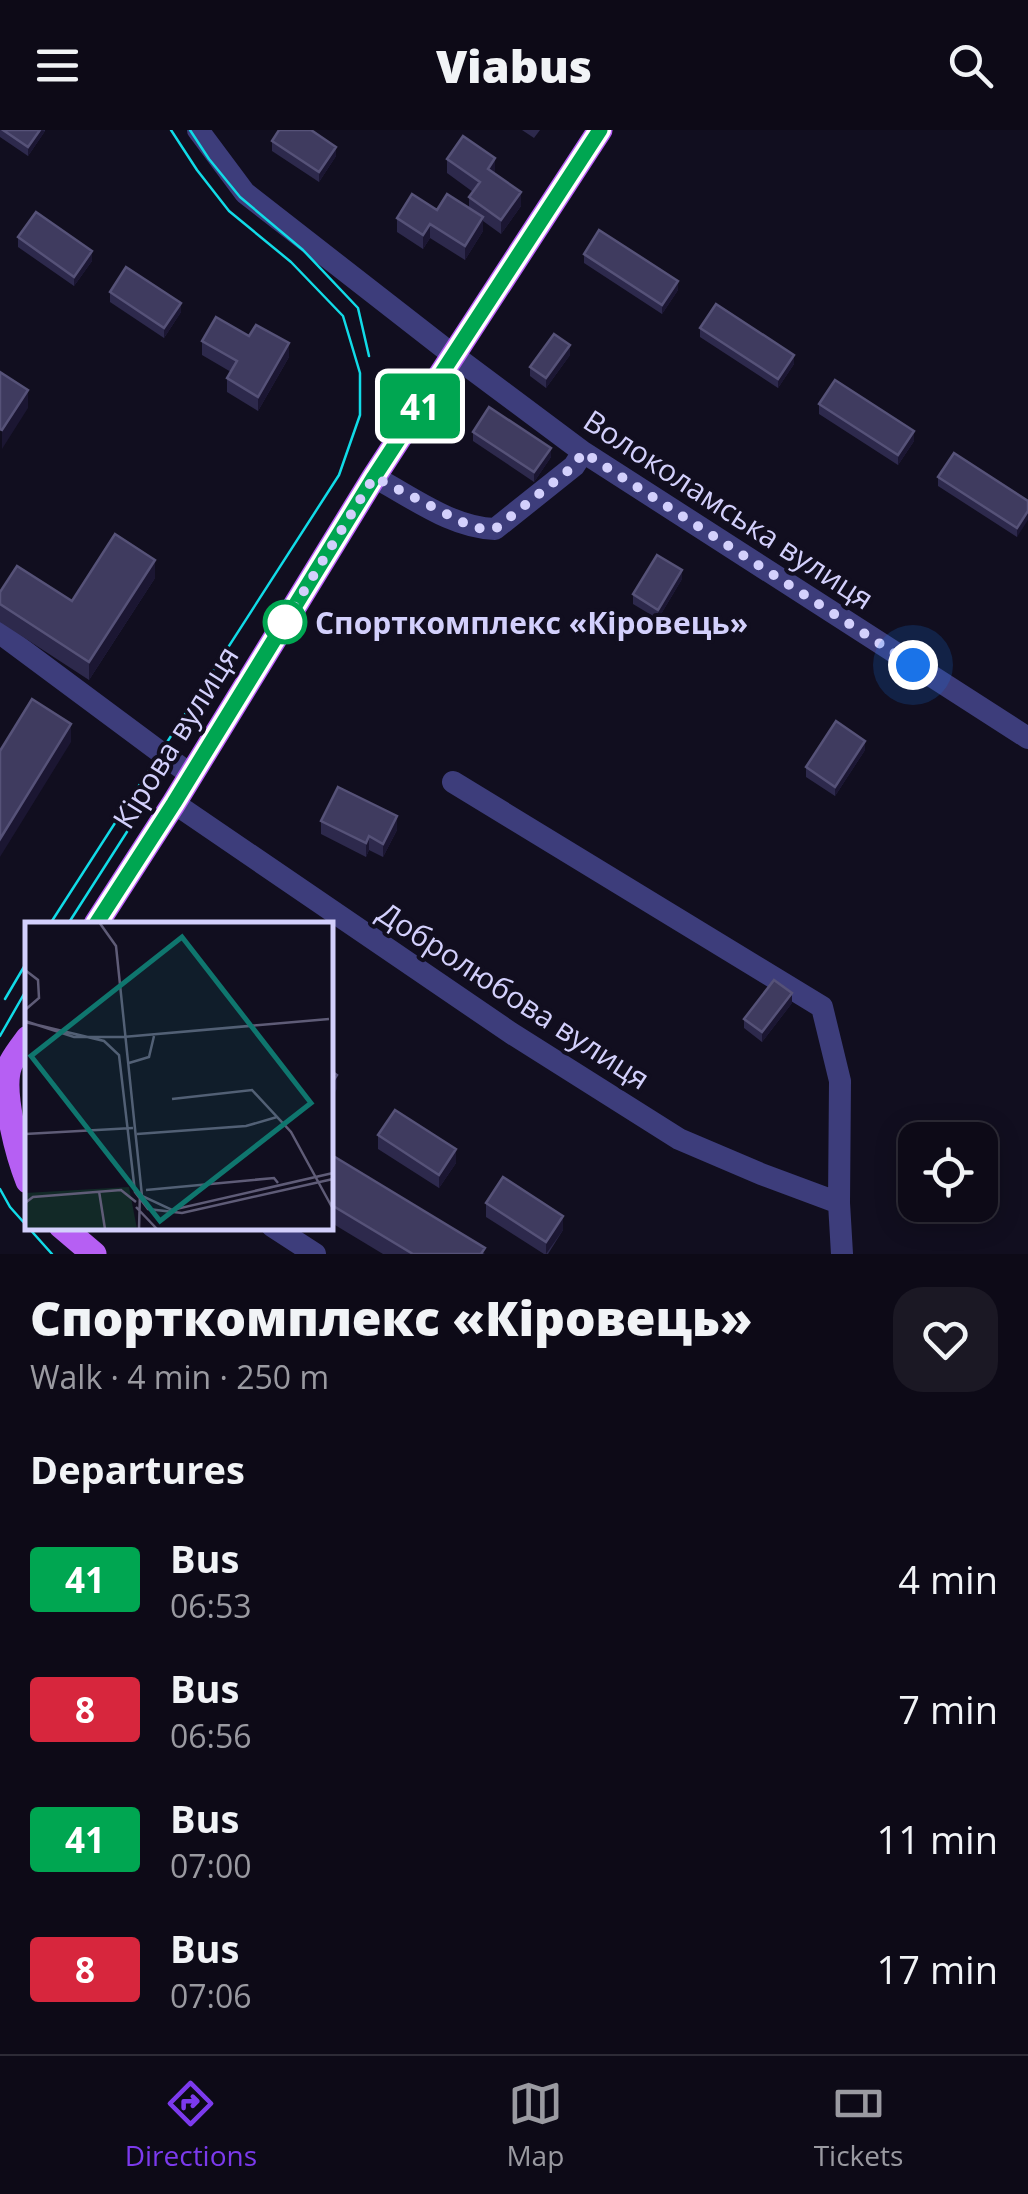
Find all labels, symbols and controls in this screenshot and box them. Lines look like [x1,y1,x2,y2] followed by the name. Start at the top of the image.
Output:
[436,35,592,96] text: Viabus
[30,38,85,93] icon: menu
[943,38,998,93] icon: search
[375,374,465,438] line badge: 41
[400,383,440,430] text: 41
[576,400,882,618] street label: Волоколамська вулиця
[264,601,306,643] marker: Спорткомплекс «Кіровець»
[315,602,748,643] place label: Спорткомплекс «Кіровець»
[103,638,247,836] street label: Кірова вулиця
[888,640,938,690] your location
[370,892,658,1098] street label: Добролюбова вулиця
[25,922,332,1229] inset map
[898,1122,998,1222] map controls
[898,1122,998,1222] button: locate
[30,1285,752,1350] text: Спорткомплекс «Кіровець»
[893,1287,998,1392] button: heart
[30,1355,329,1398] text: Walk · 4 min · 250 m
[30,1443,245,1495] text: Departures
[170,1532,239,1584] text: Bus
[898,1553,998,1605] text: 4 min
[65,1556,105,1603] text: 41
[170,1584,252,1627] text: 06:53
[170,1662,239,1714] text: Bus
[898,1683,998,1735] text: 7 min
[75,1686,95,1733] text: 8
[170,1714,252,1757] text: 06:56
[170,1792,239,1844] text: Bus
[877,1813,998,1865] text: 11 min
[65,1816,105,1863] text: 41
[170,1844,252,1887] text: 07:00
[170,1922,239,1974] text: Bus
[877,1943,998,1995] text: 17 min
[75,1946,95,1993] text: 8
[170,1974,252,2017] text: 07:06
[125,2076,257,2174] tab: Directions
[506,2076,564,2174] tab: Map
[814,2076,903,2174] tab: Tickets

